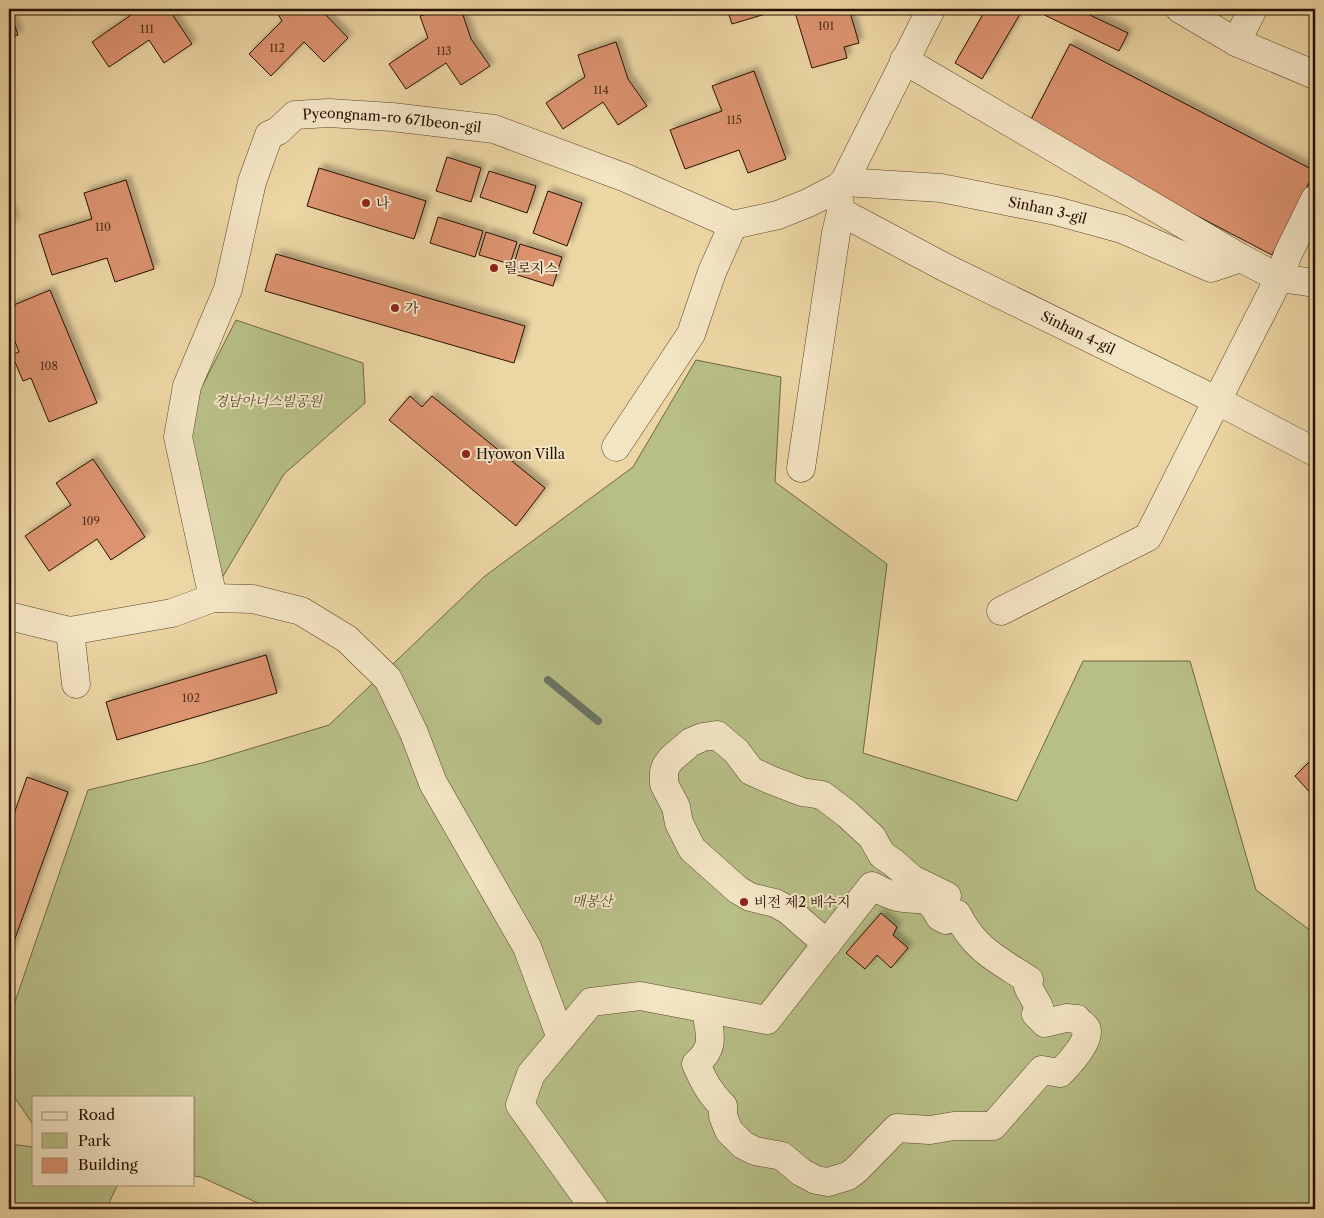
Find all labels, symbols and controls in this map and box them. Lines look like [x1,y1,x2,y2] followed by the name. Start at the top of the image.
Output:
[818,19,834,33] house number: 101
[140,22,154,36] house number: 111
[269,41,285,55] house number: 112
[436,44,452,58] house number: 113
[593,83,609,97] house number: 114
[302,104,482,136] street label: Pyeongnam-ro 671beon-gil
[726,113,742,127] house number: 115
[1007,193,1089,228] street label: Sinhan 3-gil
[376,194,390,212] place label: 나
[360,197,372,209] marker: 나
[95,220,111,234] house number: 110
[504,259,559,277] place label: 릴로지스
[488,262,500,274] marker: 릴로지스
[405,299,419,317] place label: 가
[389,302,401,314] marker: 가
[1038,307,1118,358] street label: Sinhan 4-gil
[40,359,58,373] house number: 108
[214,392,324,410] park label: 경남아너스빌공원
[476,445,566,463] place label: Hyowon Villa
[460,448,472,460] marker: Hyowon Villa
[82,514,100,528] house number: 109
[182,691,200,705] house number: 102
[572,892,615,910] park label: 매봉산
[754,893,851,911] place label: 비전 제2 배수지
[738,896,750,908] marker: 비전 제2 배수지
[32,1096,195,1186] legend
[78,1105,115,1124] text: Road
[78,1131,112,1150] text: Park
[78,1155,138,1174] text: Building

